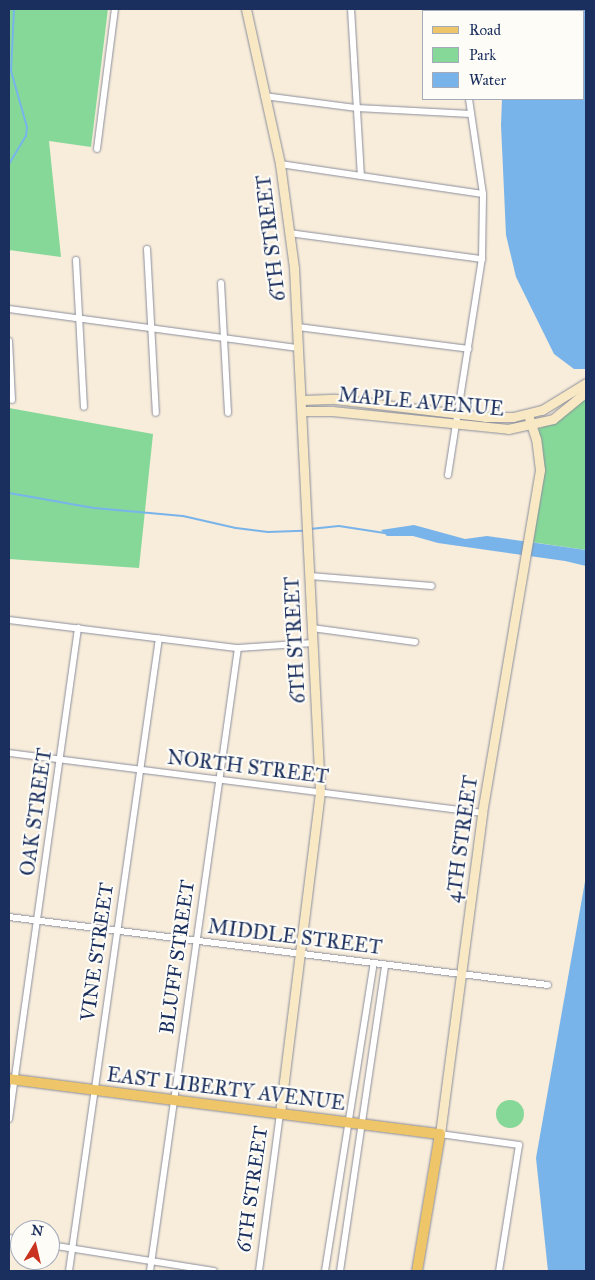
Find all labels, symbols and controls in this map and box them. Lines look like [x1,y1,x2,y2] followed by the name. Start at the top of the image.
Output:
[422,10,585,100] legend
[469,21,501,39] text: Road
[469,46,496,64] text: Park
[469,71,506,89] text: Water
[251,173,291,303] street label: 6TH STREET
[337,383,505,421] street label: MAPLE AVENUE
[280,576,310,704] street label: 6TH STREET
[166,745,330,789] street label: NORTH STREET
[15,747,57,877] street label: OAK STREET
[441,774,483,904] street label: 4TH STREET
[154,878,200,1036] street label: BLUFF STREET
[75,881,119,1023] street label: VINE STREET
[207,914,383,960] street label: MIDDLE STREET
[106,1062,346,1116] street label: EAST LIBERTY AVENUE
[231,1124,273,1254] street label: 6TH STREET
[10,1220,60,1270] north arrow
[30,1221,44,1240] text: N

